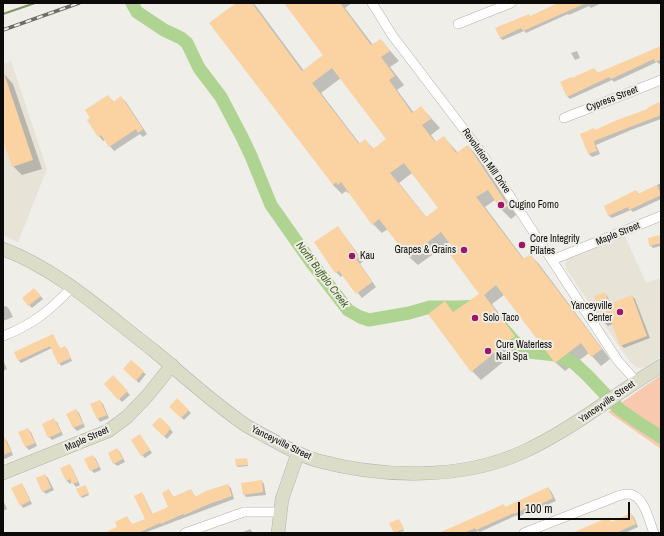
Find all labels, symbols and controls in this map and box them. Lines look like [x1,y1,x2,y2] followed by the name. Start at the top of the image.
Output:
[585,84,639,114] street label: Cypress Street
[459,126,513,196] street label: Revolution Mill Drive
[509,199,559,211] place label: Cugino Forno
[496,200,506,210] marker: Cugino Forno
[594,220,642,248] street label: Maple Street
[530,233,580,256] place label: Core Integrity Pilates
[293,239,351,311] water label: North Buffalo Creek
[517,240,527,250] marker: Core Integrity Pilates
[394,244,456,256] place label: Grapes & Grains
[459,245,469,255] marker: Grapes & Grains
[360,250,375,262] place label: Kau
[347,251,357,261] marker: Kau
[571,300,612,324] place label: Yanceyville Center
[615,307,625,317] marker: Yanceyville Center
[483,312,519,324] place label: Solo Taco
[470,313,480,323] marker: Solo Taco
[496,339,552,362] place label: Cure Waterless Nail Spa
[483,346,493,356] marker: Cure Waterless Nail Spa
[577,378,637,426] street label: Yanceyville Street
[249,423,313,463] street label: Yanceyville Street
[63,424,111,454] street label: Maple Street
[520,494,632,520] scale bar
[525,501,552,517] text: 100 m

